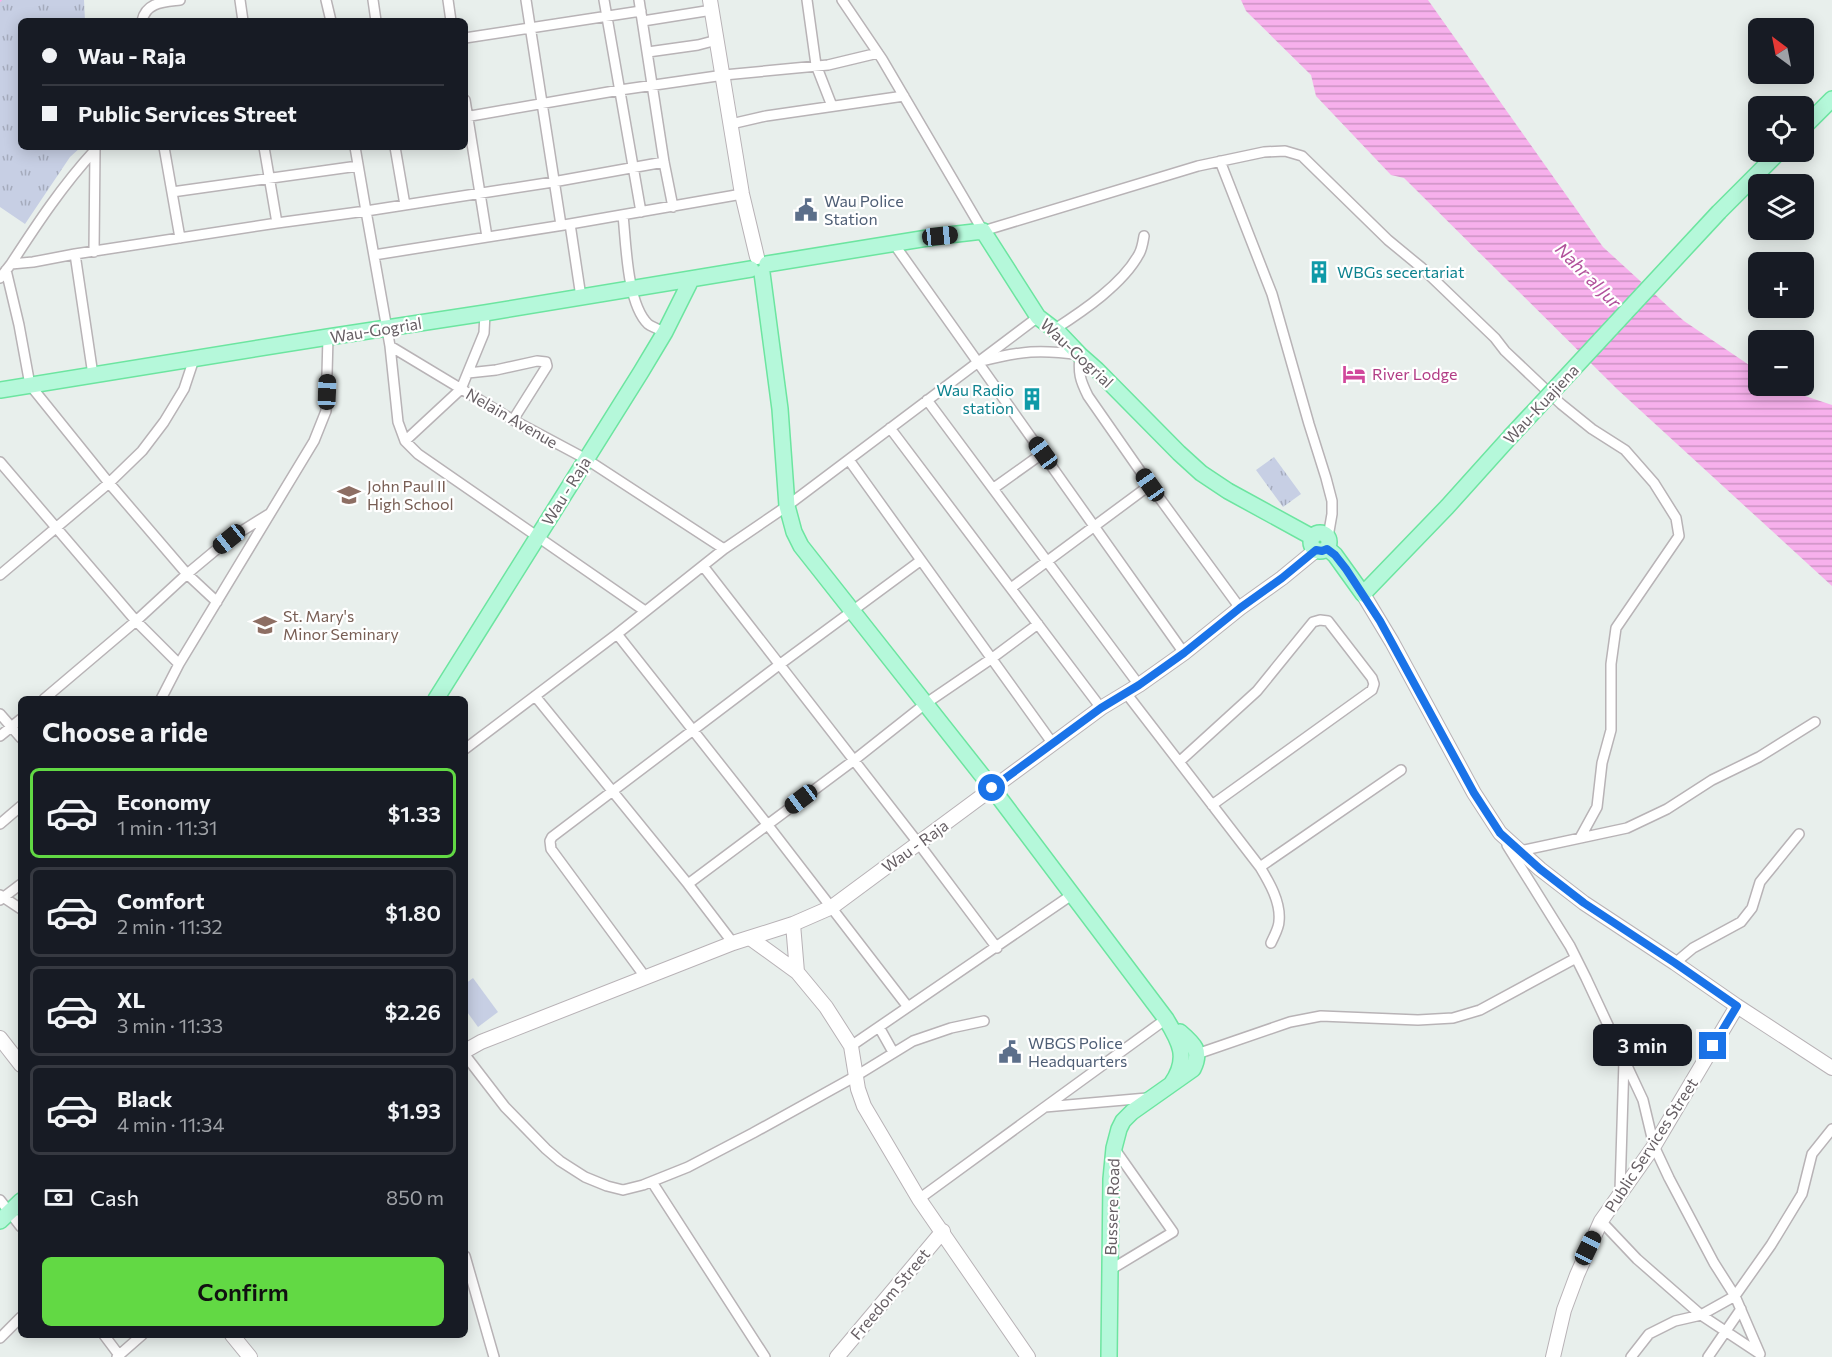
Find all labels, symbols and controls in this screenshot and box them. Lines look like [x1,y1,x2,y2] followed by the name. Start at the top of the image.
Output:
[1748,18,1814,84] north arrow
[1748,18,1814,396] map controls
[78,42,186,69] text: Wau - Raja
[1748,96,1814,162] button: locate
[78,100,297,127] text: Public Services Street
[1748,174,1814,240] button: layers
[824,191,904,228] place label: Wau Police Station
[793,197,819,223] public building icon: Wau Police Station
[921,225,959,247] car
[1551,238,1627,313] water label: Nahr al Jur
[1748,252,1814,318] button: +
[1306,259,1332,285] building icon: WBGs secertariat
[1337,262,1465,281] place label: WBGs secertariat
[329,313,423,346] street label: Wau-Gogrial
[1037,314,1118,391] street label: Wau-Gogrial
[1748,330,1814,396] button: −
[1499,360,1582,447] street label: Wau-Kuajiena
[1341,361,1367,387] hotel icon: River Lodge
[1372,364,1458,383] place label: River Lodge
[317,374,337,410] car
[936,380,1014,417] place label: Wau Radio station
[463,384,561,451] street label: Nelain Avenue
[1019,386,1045,412] building icon: Wau Radio station
[1025,433,1061,473] car
[537,453,594,528] street label: Wau - Raja
[1132,465,1168,505] car
[367,476,454,513] place label: John Paul II High School
[336,482,362,508] school or university icon: John Paul II High School
[209,521,249,557] car
[283,606,399,643] place label: St. Mary's Minor Seminary
[252,612,278,638] school or university icon: St. Mary's Minor Seminary
[42,715,208,748] text: Choose a ride
[978,774,1005,801] route start
[781,781,821,817] car
[45,786,99,840] icon: car
[117,788,211,815] text: Economy
[388,800,441,827] text: $1.33
[117,815,218,839] text: 1 min · 11:31
[878,815,952,876] street label: Wau - Raja
[45,885,99,939] icon: car
[117,887,205,914] text: Comfort
[385,899,441,926] text: $1.80
[117,914,223,938] text: 2 min · 11:32
[45,984,99,1038] icon: car
[117,986,145,1013] text: XL
[385,998,441,1025] text: $2.26
[117,1013,223,1037] text: 3 min · 11:33
[1593,1025,1692,1067] callout: 3 min
[1699,1032,1726,1059] route end
[1028,1033,1127,1070] place label: WBGS Police Headquarters
[1618,1033,1667,1057] text: 3 min
[997,1039,1023,1065] public building icon: WBGS Police Headquarters
[1600,1074,1701,1215] street label: Public Services Street
[45,1083,99,1137] icon: car
[117,1085,172,1112] text: Black
[387,1097,441,1124] text: $1.93
[117,1112,225,1136] text: 4 min · 11:34
[1100,1158,1123,1256] street label: Bussere Road
[42,1181,75,1214] icon: cash
[90,1184,139,1211] text: Cash
[386,1185,444,1209] text: 850 m
[1572,1228,1604,1268] car
[846,1244,933,1343] street label: Freedom Street
[42,1257,444,1326] button: Confirm

